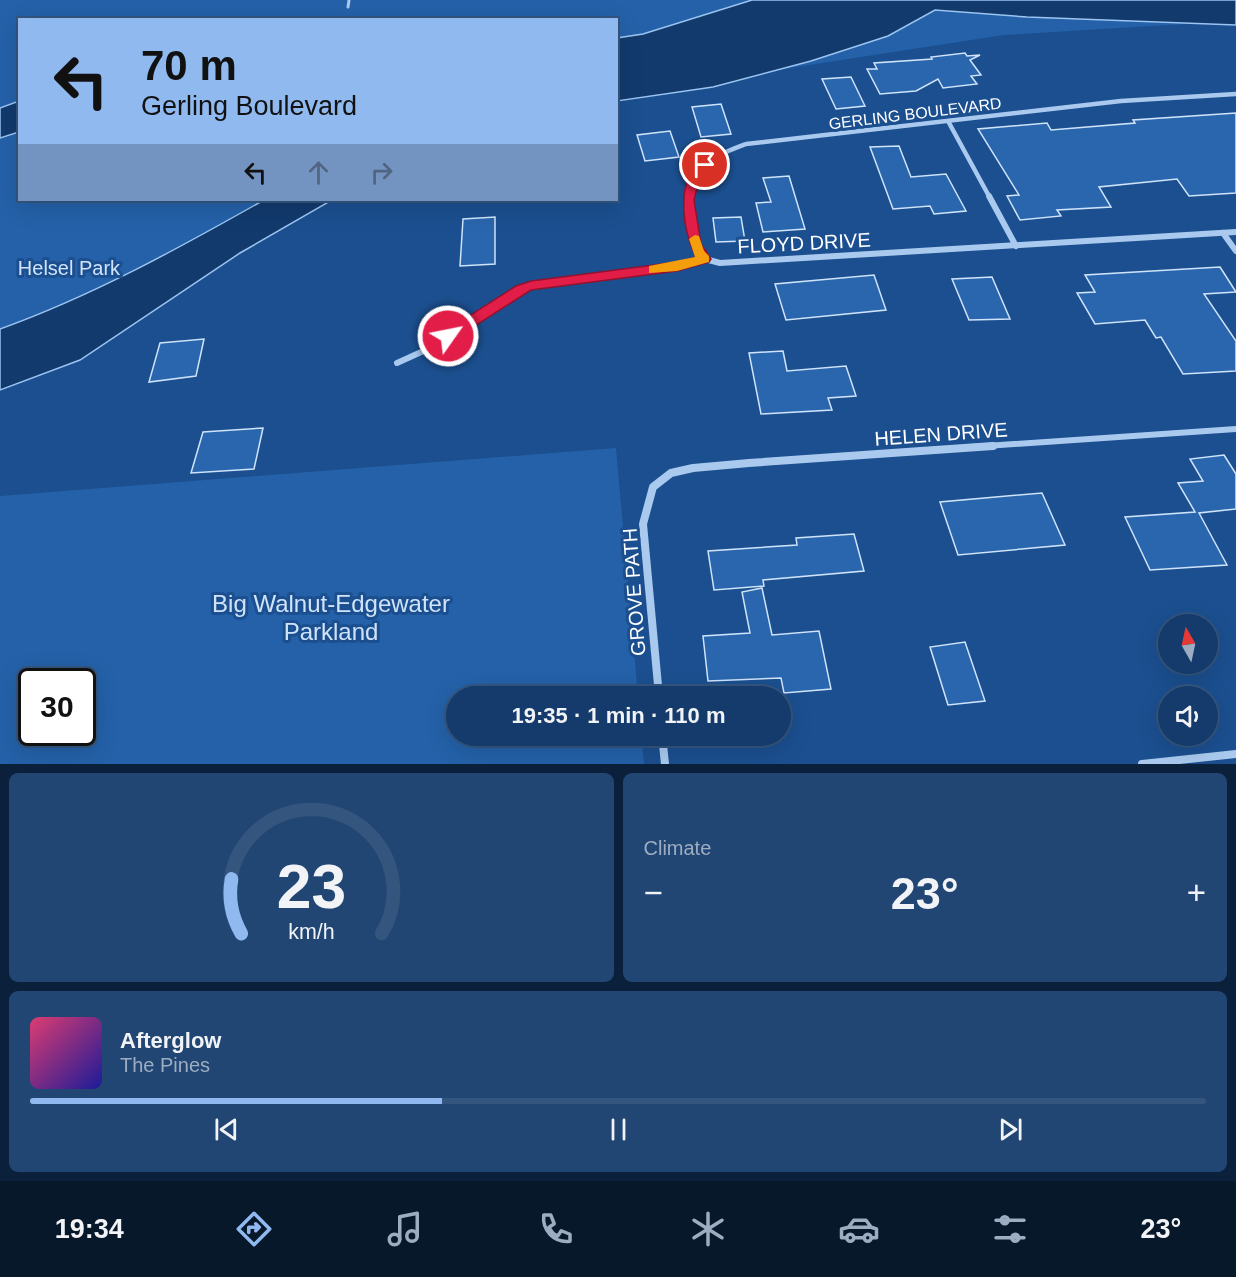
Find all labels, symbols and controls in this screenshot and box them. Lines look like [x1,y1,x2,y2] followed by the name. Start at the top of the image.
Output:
[42,42,120,120] icon: left
[141,42,237,89] text: 70 m
[141,91,357,121] text: Gerling Boulevard
[828,94,1002,133] street label: GERLING BOULEVARD
[679,139,730,190] pin
[688,148,721,181] icon: arrive
[239,156,272,189] icon: left
[302,156,335,189] icon: ahead
[365,156,398,189] icon: right
[737,229,871,257] street label: FLOYD DRIVE
[18,257,121,279] park label: Helsel Park
[416,304,480,368] position arrow
[874,418,1008,450] street label: HELEN DRIVE
[619,527,649,657] street label: GROVE PATH
[212,590,450,645] park label: Big Walnut-Edgewater Parkland
[1158,614,1218,674] north arrow
[1158,614,1218,746] map controls
[18,668,96,746] speed limit sign: 30
[1158,686,1218,746] button: sound
[512,703,726,728] text: 19:35 · 1 min · 110 m
[644,837,711,859] text: Climate
[277,852,346,921] text: 23
[891,868,959,919] text: 23°
[644,874,663,911] text: −
[1187,874,1206,911] text: +
[288,921,334,945] text: km/h
[120,1028,221,1053] text: Afterglow
[120,1054,210,1076] text: The Pines
[210,1113,243,1146] icon: previous
[602,1113,635,1146] icon: pause
[994,1113,1027,1146] icon: next
[233,1208,275,1250] icon: directions
[384,1208,426,1250] icon: music
[535,1208,577,1250] icon: phone
[687,1208,729,1250] icon: climate
[838,1208,880,1250] icon: car
[989,1208,1031,1250] icon: filters
[55,1214,124,1244] text: 19:34
[1140,1214,1181,1244] text: 23°

